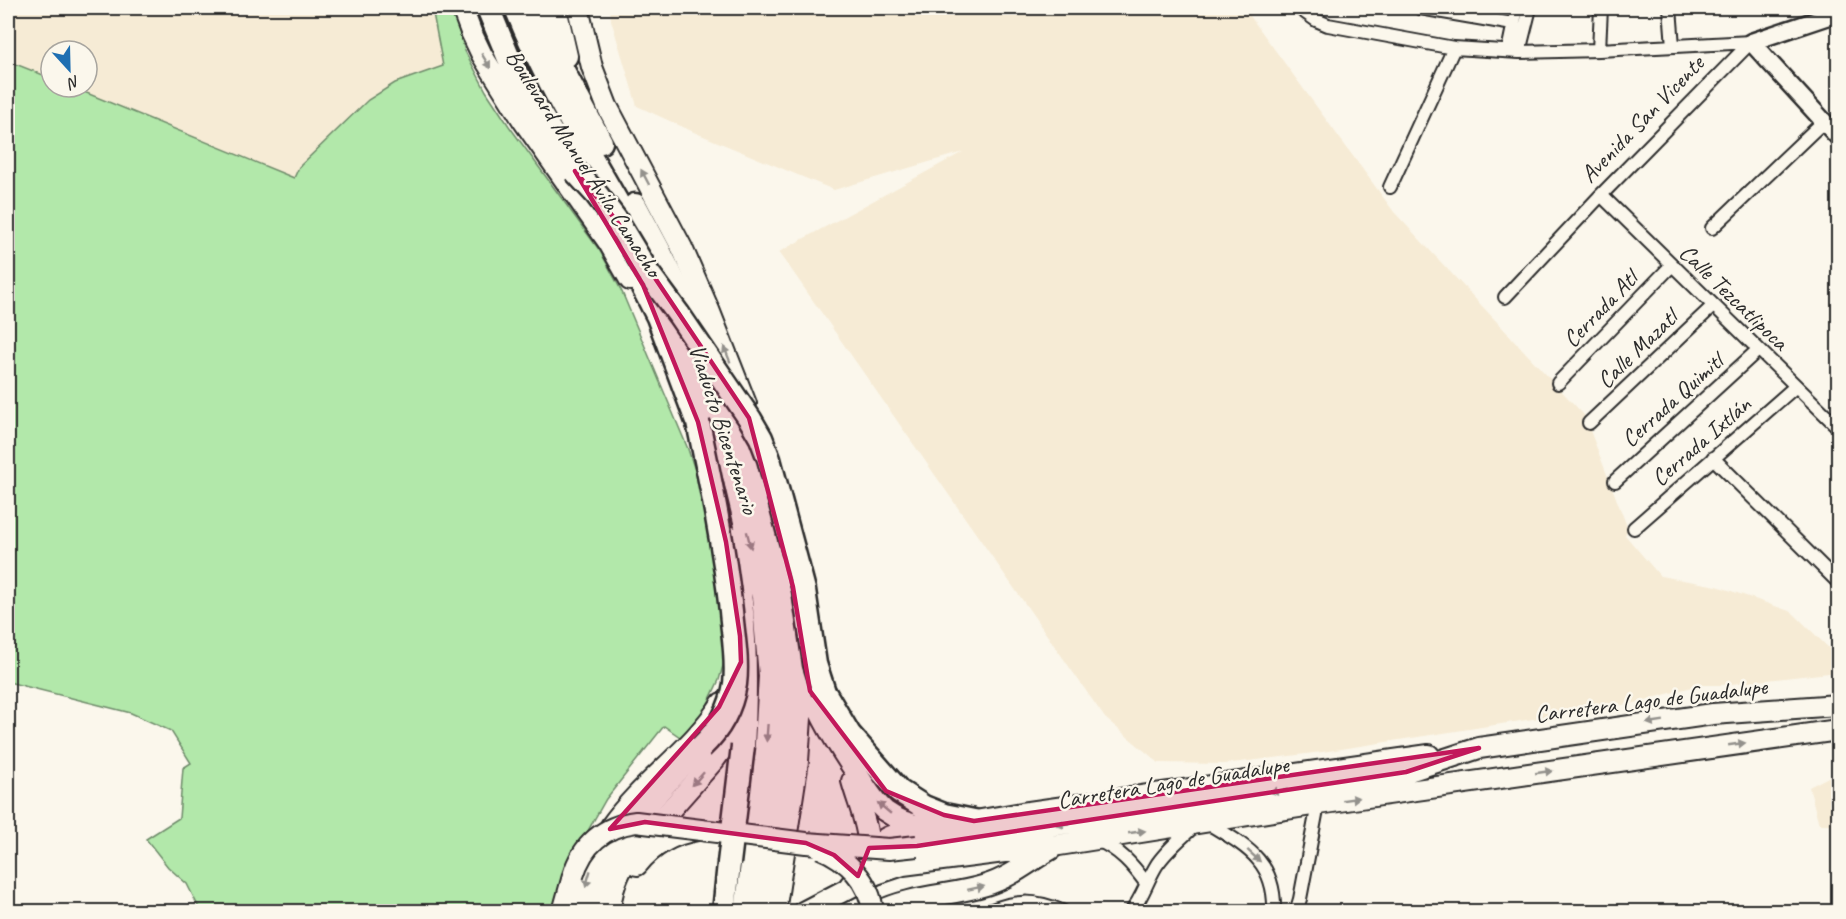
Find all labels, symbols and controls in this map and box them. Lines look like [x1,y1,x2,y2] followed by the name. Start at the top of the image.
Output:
[39,39,99,99] north arrow
[499,44,670,285] street label: Boulevard Manuel Ávila Camacho
[1574,47,1712,189] street label: Avenida San Vicente
[481,53,491,70] one-way arrow
[63,71,83,94] text: N
[640,168,650,185] one-way arrow
[1673,237,1796,358] street label: Calle Tezcatlipoca
[1556,262,1647,354] street label: Cerrada Atl
[1590,300,1686,395] street label: Calle Mazatl
[682,340,766,519] street label: Viaducto Bicentenario
[1615,344,1732,453] street label: Cerrada Quimitl
[722,345,731,363] one-way arrow
[1645,389,1758,492] street label: Cerrada Ixtlán
[745,531,755,549] one-way arrow
[1533,671,1771,729] street label: Carretera Lago de Guadalupe
[1645,718,1664,727] one-way arrow
[762,723,772,742] one-way arrow
[1727,739,1746,748] one-way arrow
[1055,749,1293,815] street label: Carretera Lago de Guadalupe
[1534,767,1553,776] one-way arrow
[691,772,705,787] one-way arrow
[1269,787,1288,796] one-way arrow
[1341,795,1360,804] one-way arrow
[876,802,892,815] one-way arrow
[1056,819,1075,828] one-way arrow
[1128,828,1147,837] one-way arrow
[1246,849,1261,862] one-way arrow
[583,870,592,888] one-way arrow
[966,882,985,892] one-way arrow

